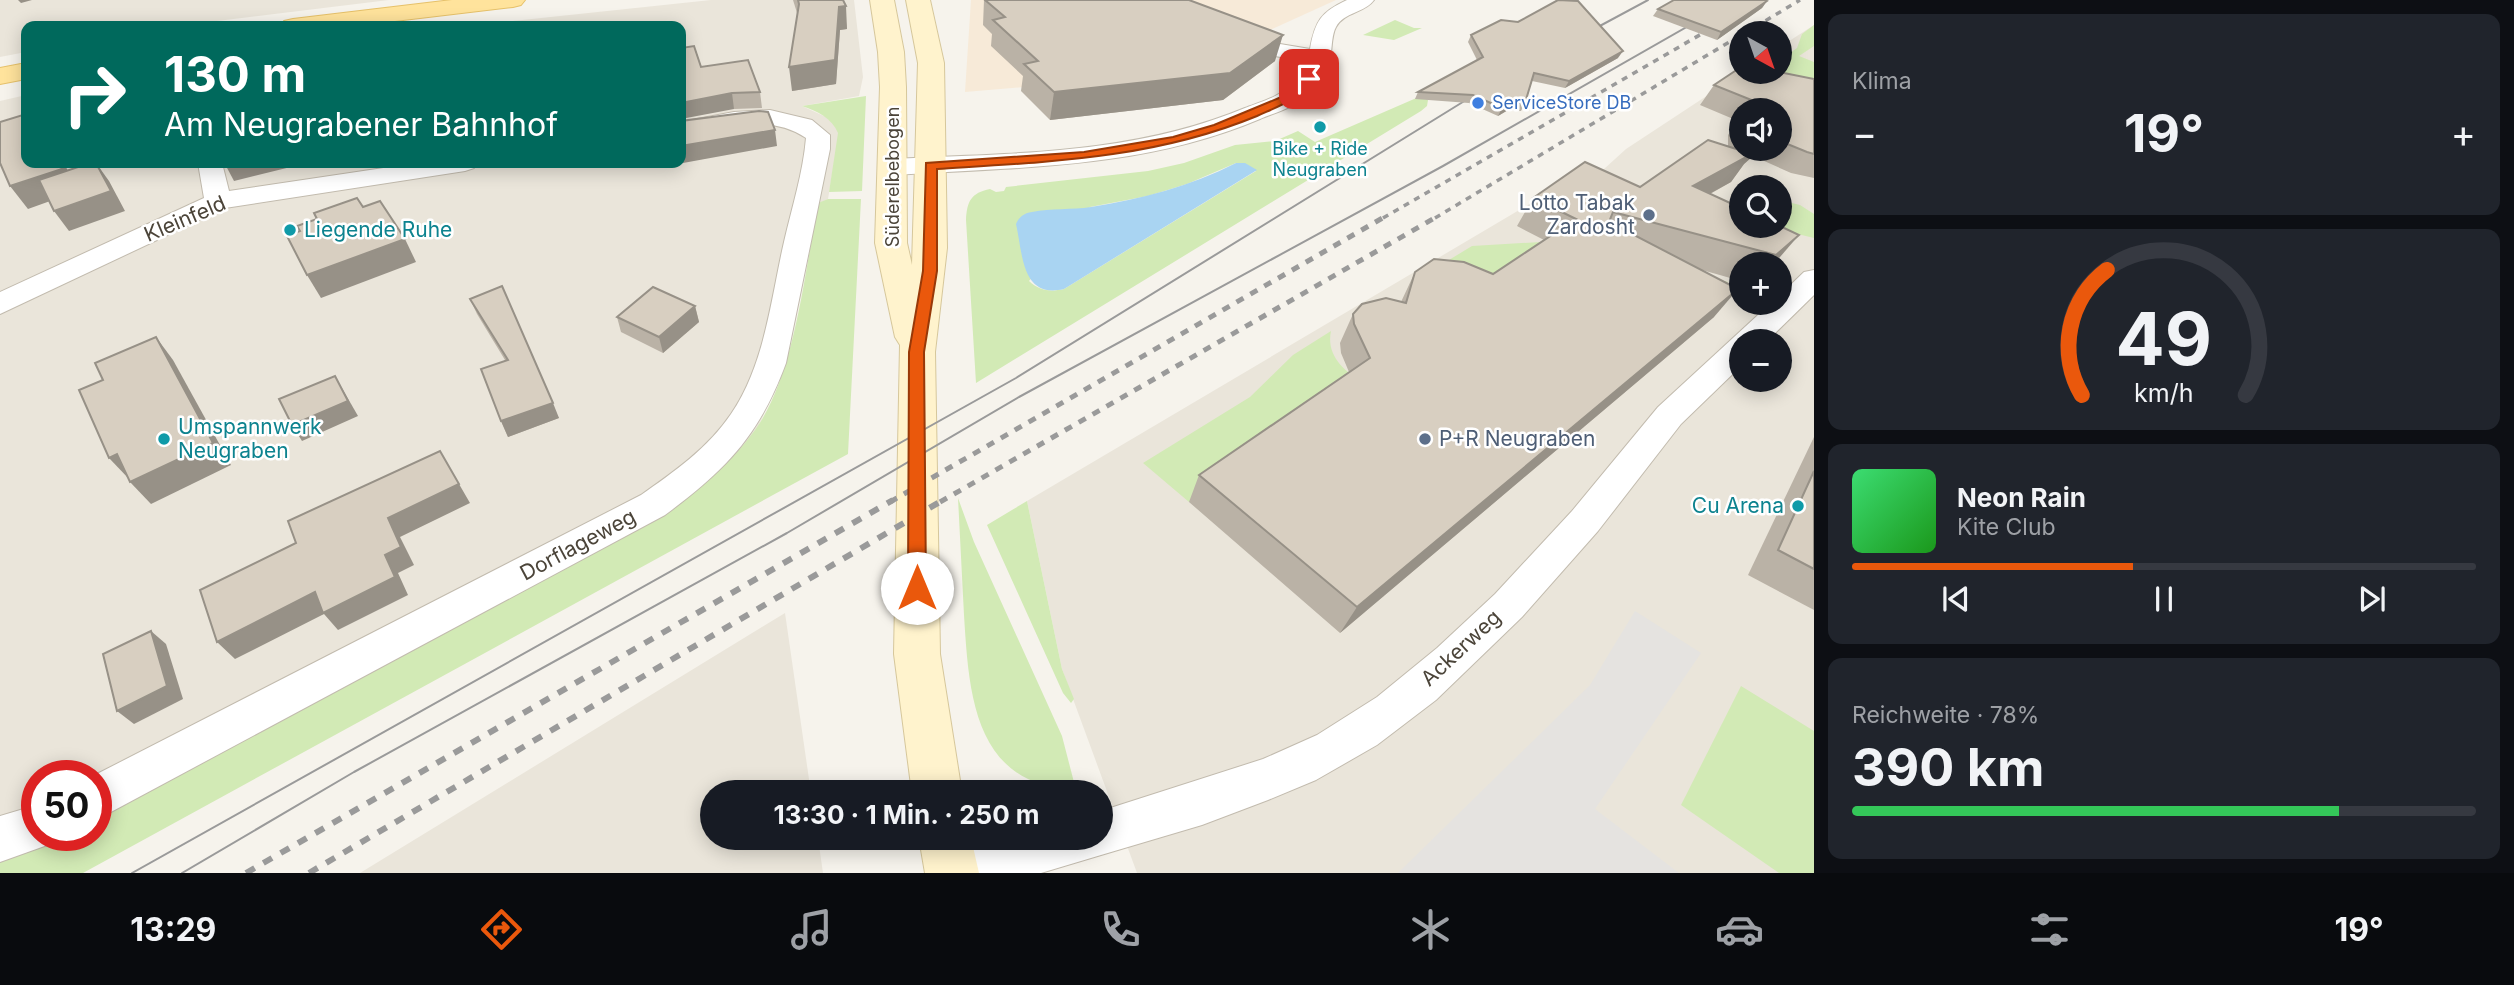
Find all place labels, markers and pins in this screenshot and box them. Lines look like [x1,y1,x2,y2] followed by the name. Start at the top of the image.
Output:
[1279,49,1339,109] pin
[1492,92,1631,113] place label: ServiceStore DB
[1470,95,1486,111] marker: ServiceStore DB
[1312,119,1328,135] marker: Bike + Ride Neugraben
[1272,138,1368,180] place label: Bike + Ride Neugraben
[1519,190,1635,239] place label: Lotto Tabak Zardosht
[1641,207,1657,223] marker: Lotto Tabak Zardosht
[304,217,452,242] place label: Liegende Ruhe
[282,222,298,238] marker: Liegende Ruhe
[178,414,322,463] place label: Umspannwerk Neugraben
[1439,426,1595,451] place label: P+R Neugraben
[156,431,172,447] marker: Umspannwerk Neugraben
[1417,431,1433,447] marker: P+R Neugraben
[1692,493,1784,518] place label: Cu Arena
[1790,498,1806,514] marker: Cu Arena

